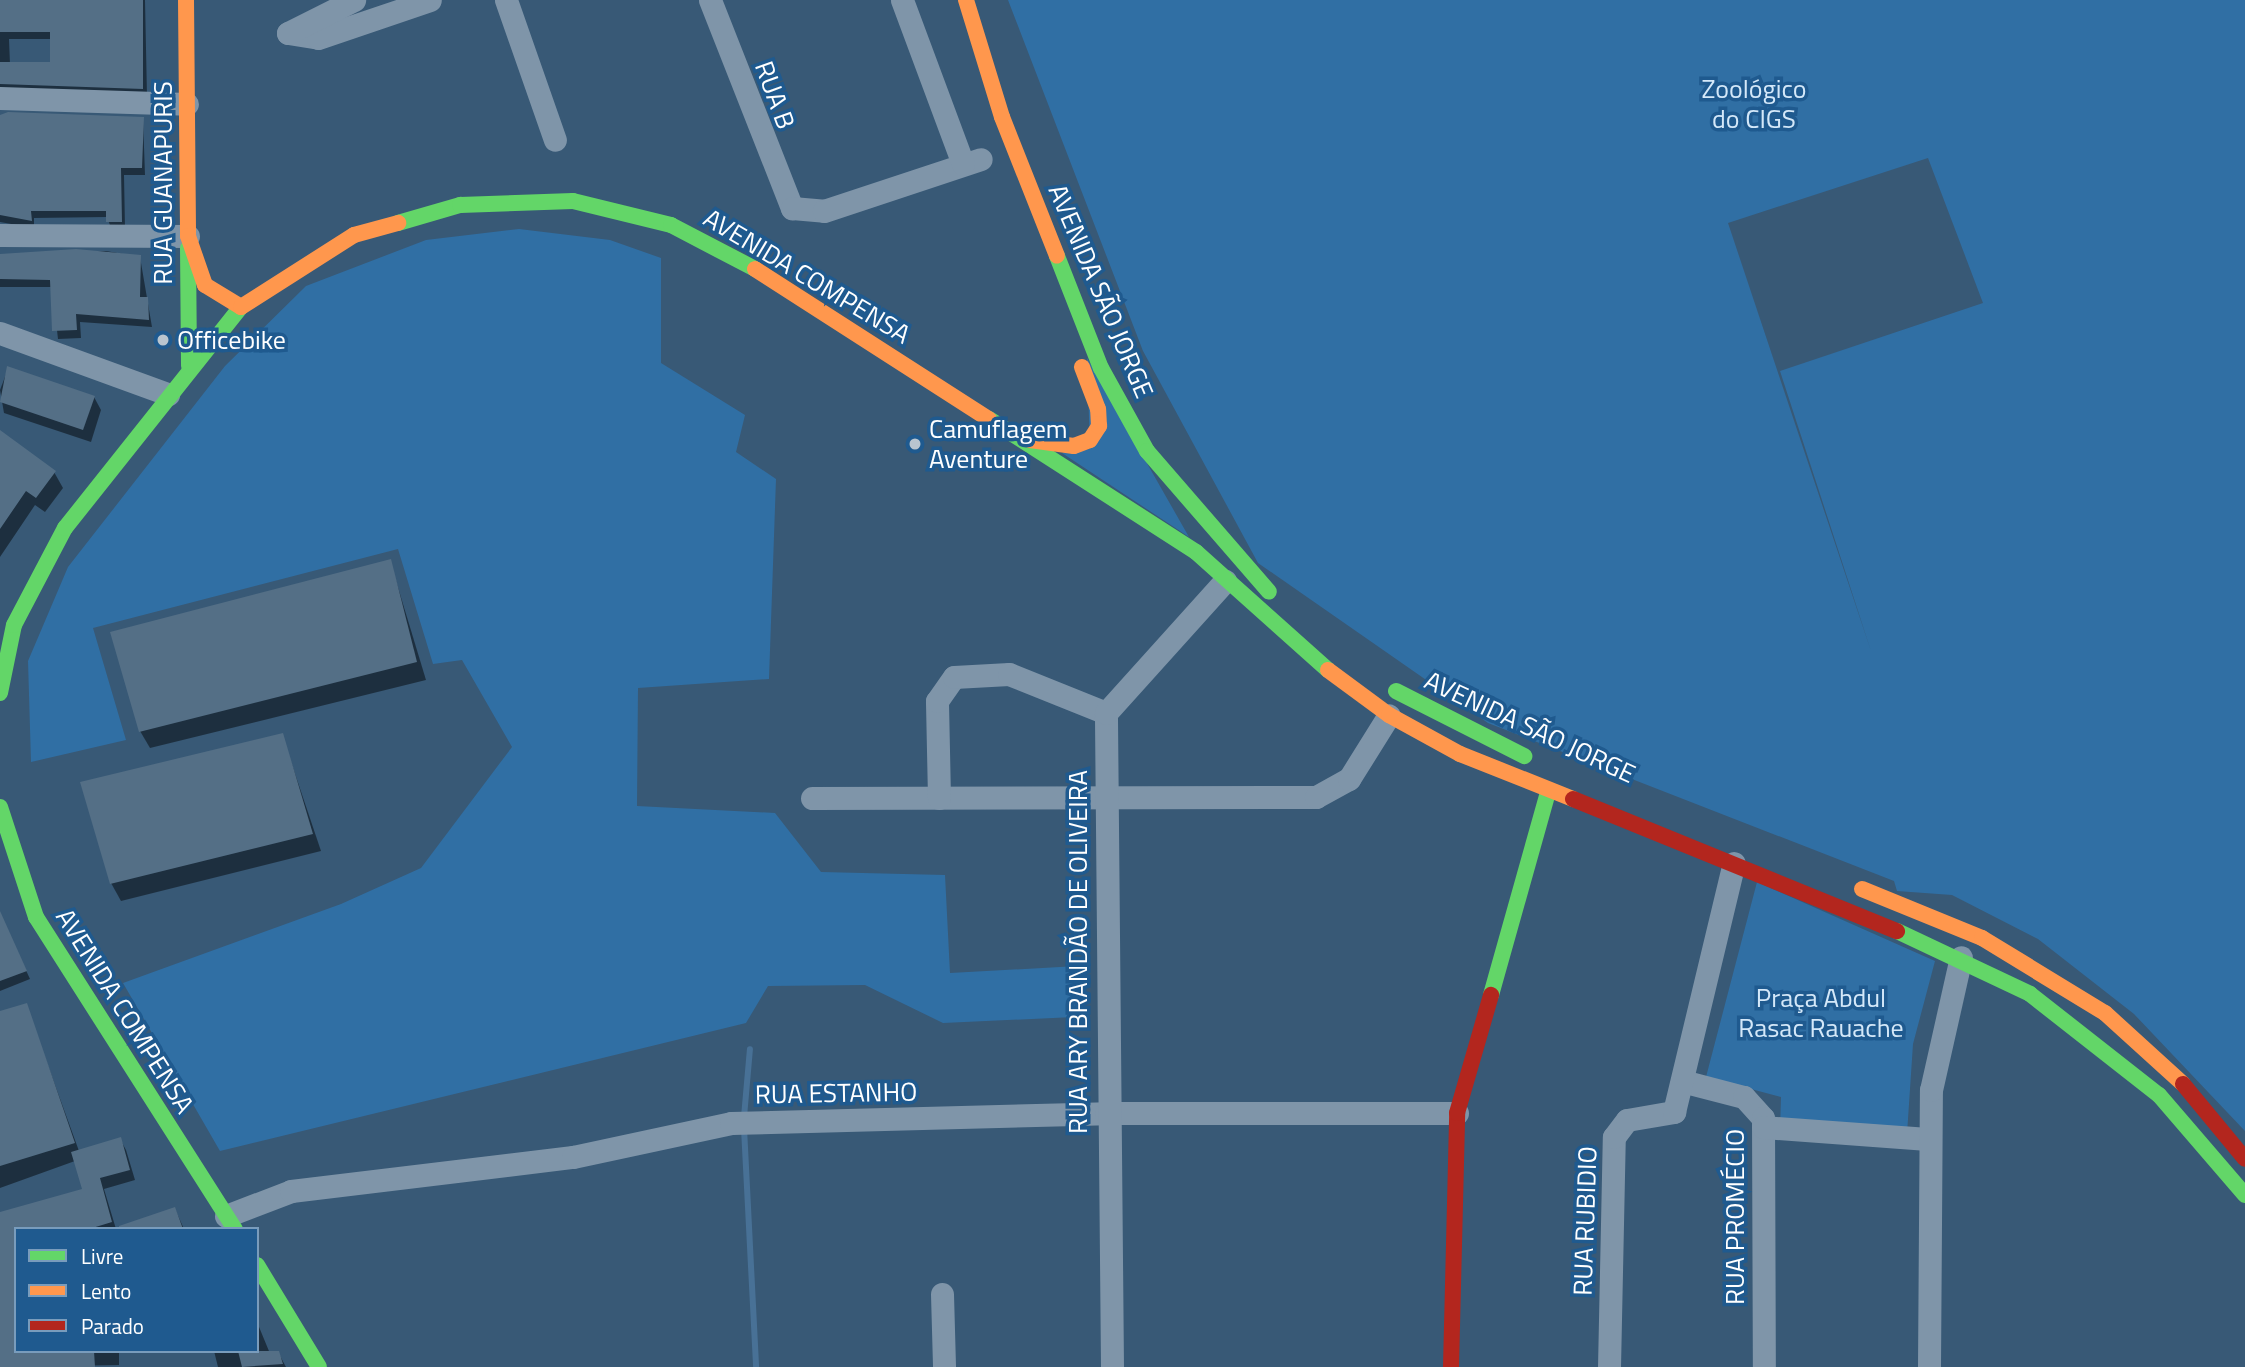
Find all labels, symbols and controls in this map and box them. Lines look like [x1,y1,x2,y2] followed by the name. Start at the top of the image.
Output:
[748,57,802,133] street label: RUA B
[1702,73,1806,134] park label: Zoológico do CIGS
[147,81,179,285] street label: RUA GUANAPURIS
[1042,180,1160,402] street label: AVENIDA SÃO JORGE
[698,202,916,350] street label: AVENIDA COMPENSA
[177,324,286,356] place label: Officebike
[155,332,171,348] marker: Officebike
[929,413,1068,474] place label: Camuflagem Aventure
[907,436,923,452] marker: Camuflagem Aventure
[1420,665,1640,789] street label: AVENIDA SÃO JORGE
[1062,770,1094,1134] street label: RUA ARY BRANDÃO DE OLIVEIRA
[49,903,201,1119] street label: AVENIDA COMPENSA
[1738,982,1904,1044] park label: Praça Abdul Rasac Rauache
[755,1076,917,1110] street label: RUA ESTANHO
[1719,1129,1751,1305] street label: RUA PROMÉCIO
[1567,1146,1603,1296] street label: RUA RUBIDIO
[14,1227,259,1353] legend
[81,1240,123,1272] text: Livre
[81,1275,131,1307] text: Lento
[81,1310,144,1342] text: Parado

